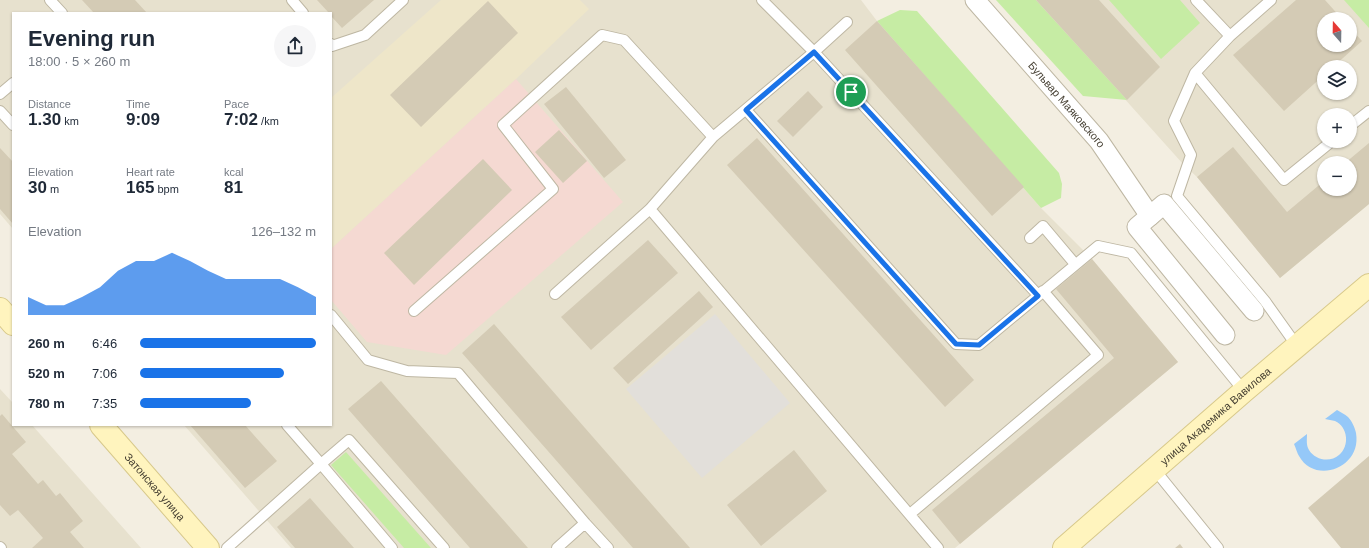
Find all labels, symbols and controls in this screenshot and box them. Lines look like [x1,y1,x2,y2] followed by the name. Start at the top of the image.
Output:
[1317,12,1357,52] north arrow
[1317,12,1357,196] map controls
[274,25,316,67] button: share
[28,26,155,51] text: Evening run
[28,54,130,69] text: 18:00 · 5 × 260 m
[1026,59,1107,150] street label: Бульвар Маяковского
[1317,60,1357,100] button: layers
[834,75,868,109] pin
[840,81,862,103] icon: arrive
[28,98,71,110] text: Distance
[126,98,150,110] text: Time
[224,98,249,110] text: Pace
[1317,108,1357,148] button: +
[28,110,61,129] text: 1.30
[126,110,160,129] text: 9:09
[224,110,258,129] text: 7:02
[61,115,79,127] text: km
[258,115,279,127] text: /km
[1317,156,1357,196] button: −
[28,166,73,178] text: Elevation
[126,166,175,178] text: Heart rate
[224,166,244,178] text: kcal
[28,178,47,197] text: 30
[126,178,154,197] text: 165
[224,178,243,197] text: 81
[47,183,59,195] text: m
[154,183,179,195] text: bpm
[28,224,81,239] text: Elevation
[251,224,316,239] text: 126–132 m
[28,336,65,351] text: 260 m
[92,336,117,351] text: 6:46
[1158,364,1274,467] street label: улица Академика Вавилова
[28,366,65,381] text: 520 m
[92,366,117,381] text: 7:06
[28,396,65,411] text: 780 m
[92,396,117,411] text: 7:35
[122,451,188,524] street label: Затонская улица

